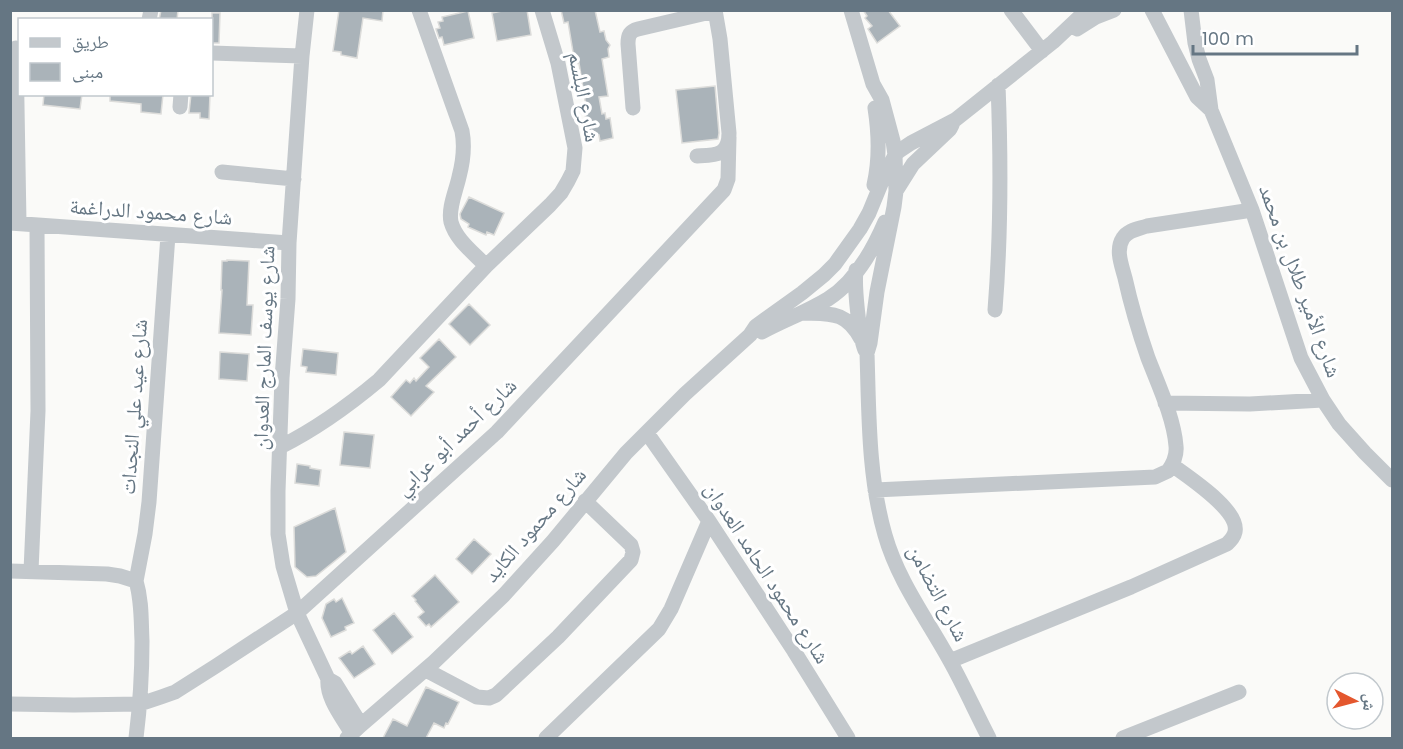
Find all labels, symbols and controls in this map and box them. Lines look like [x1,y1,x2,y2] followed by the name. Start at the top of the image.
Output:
[18,18,213,96] legend
[1193,18,1356,56] scale bar
[1202,26,1254,51] text: 100 m
[72,29,109,54] text: طريق
[562,49,607,144] street label: شارع البلسم
[72,59,103,84] text: مبنى
[1252,180,1349,381] street label: شارع الأمير طلال بن محمد
[69,191,233,232] street label: شارع محمود الدراغمة
[245,245,282,451] street label: شارع يوسف المارج العدوان
[113,318,156,496] street label: شارع عيد علي النجدات
[389,371,524,504] street label: شارع أحمد أبو عرابي
[477,461,593,588] street label: شارع محمود الكايد
[698,476,837,669] street label: شارع محمود الحامد العدوان
[901,539,976,646] street label: شارع التضامن
[1325,671,1385,731] north arrow
[1357,693,1382,712] text: ش

